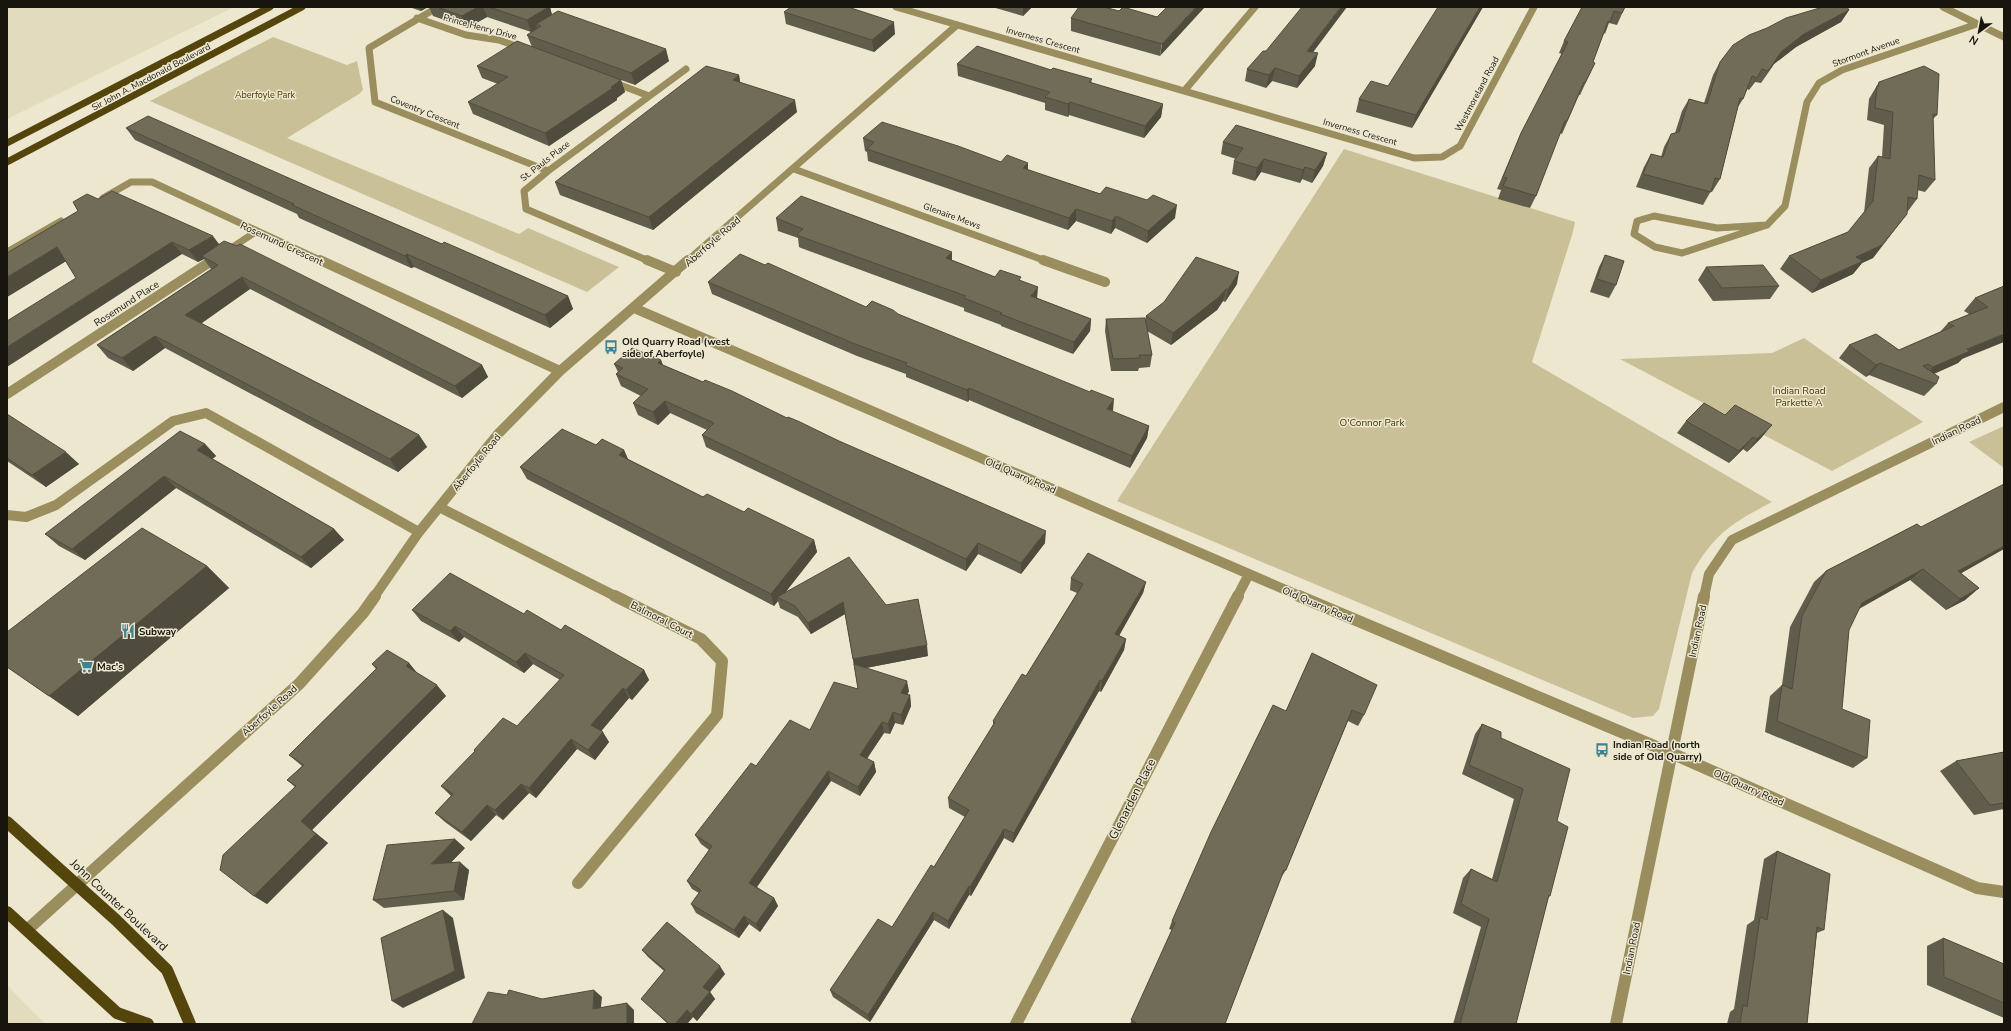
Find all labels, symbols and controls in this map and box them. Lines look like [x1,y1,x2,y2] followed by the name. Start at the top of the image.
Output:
[442,11,518,43] street label: Prince Henry Drive
[1959,12,1999,52] north arrow
[1005,24,1082,57] street label: Inverness Crescent
[1966,32,1981,49] text: N
[1831,34,1901,70] street label: Stormont Avenue
[90,41,212,113] street label: Sir John A. Macdonald Boulevard
[1452,54,1502,134] street label: Westmoreland Road
[235,89,296,101] park label: Aberfoyle Park
[388,93,462,132] street label: Coventry Crescent
[1322,116,1399,149] street label: Inverness Crescent
[518,138,572,184] street label: St. Pauls Place
[922,200,982,232] street label: Glenaire Mews
[682,213,744,270] street label: Aberfoyle Road
[238,219,326,269] street label: Rosemund Crescent
[91,278,162,330] street label: Rosemund Place
[622,335,730,361] place label: Old Quarry Road (west side of Aberfoyle)
[603,339,619,355] bus stop icon: Old Quarry Road (west side of Aberfoyle)
[1772,384,1826,410] park label: Indian Road Parkette A
[1929,413,1984,449] street label: Indian Road
[1340,416,1405,430] park label: O'Connor Park
[449,431,504,494] street label: Aberfoyle Road
[983,455,1058,497] street label: Old Quarry Road
[1280,584,1355,626] street label: Old Quarry Road
[628,598,696,642] street label: Balmoral Court
[1686,604,1710,659] street label: Indian Road
[120,623,136,639] restaurant icon: Subway
[139,625,177,639] place label: Subway
[78,658,94,674] supermarket icon: Mac's
[97,660,123,674] place label: Mac's
[239,682,301,739] street label: Aberfoyle Road
[1613,738,1702,764] place label: Indian Road (north side of Old Quarry)
[1594,742,1610,758] bus stop icon: Indian Road (north side of Old Quarry)
[1105,756,1159,842] street label: Glenarden Place
[1711,766,1786,810] street label: Old Quarry Road
[66,855,171,955] street label: John Counter Boulevard
[1620,921,1644,976] street label: Indian Road

